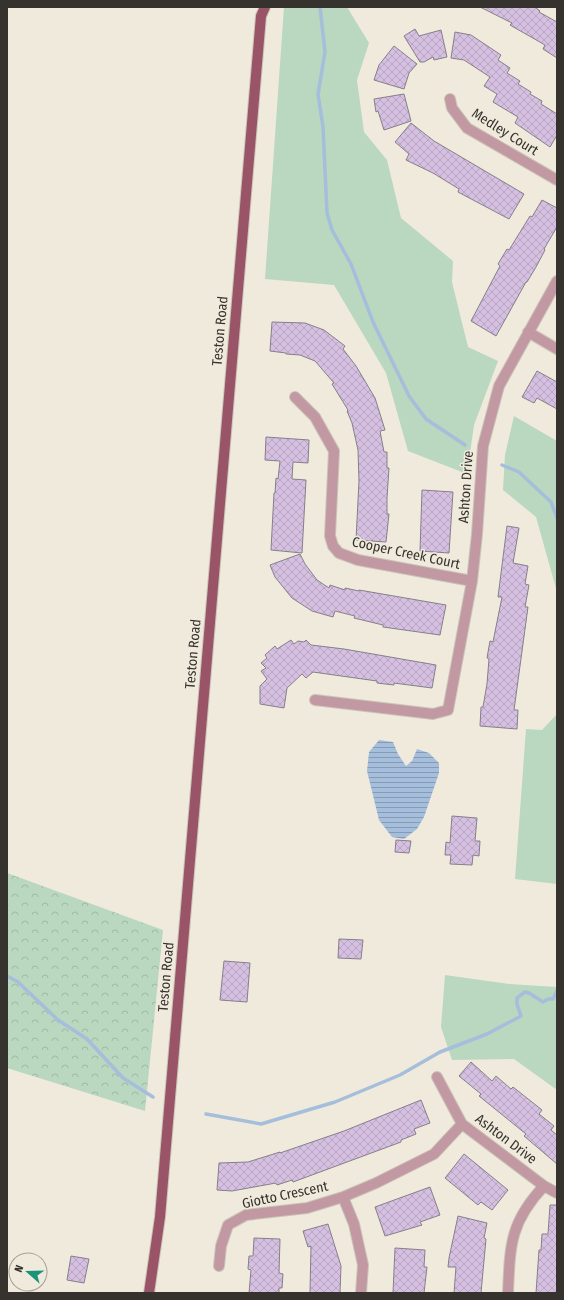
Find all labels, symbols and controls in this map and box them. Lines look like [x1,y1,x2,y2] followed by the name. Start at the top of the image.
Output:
[469,105,542,159] street label: Medley Court
[208,295,232,367] street label: Teston Road
[455,450,477,524] street label: Ashton Drive
[350,533,462,573] street label: Cooper Creek Court
[181,618,205,690] street label: Teston Road
[154,941,178,1013] street label: Teston Road
[472,1110,540,1168] street label: Ashton Drive
[240,1178,330,1212] street label: Giotto Crescent
[8,1252,48,1292] north arrow
[12,1263,26,1274] text: N

